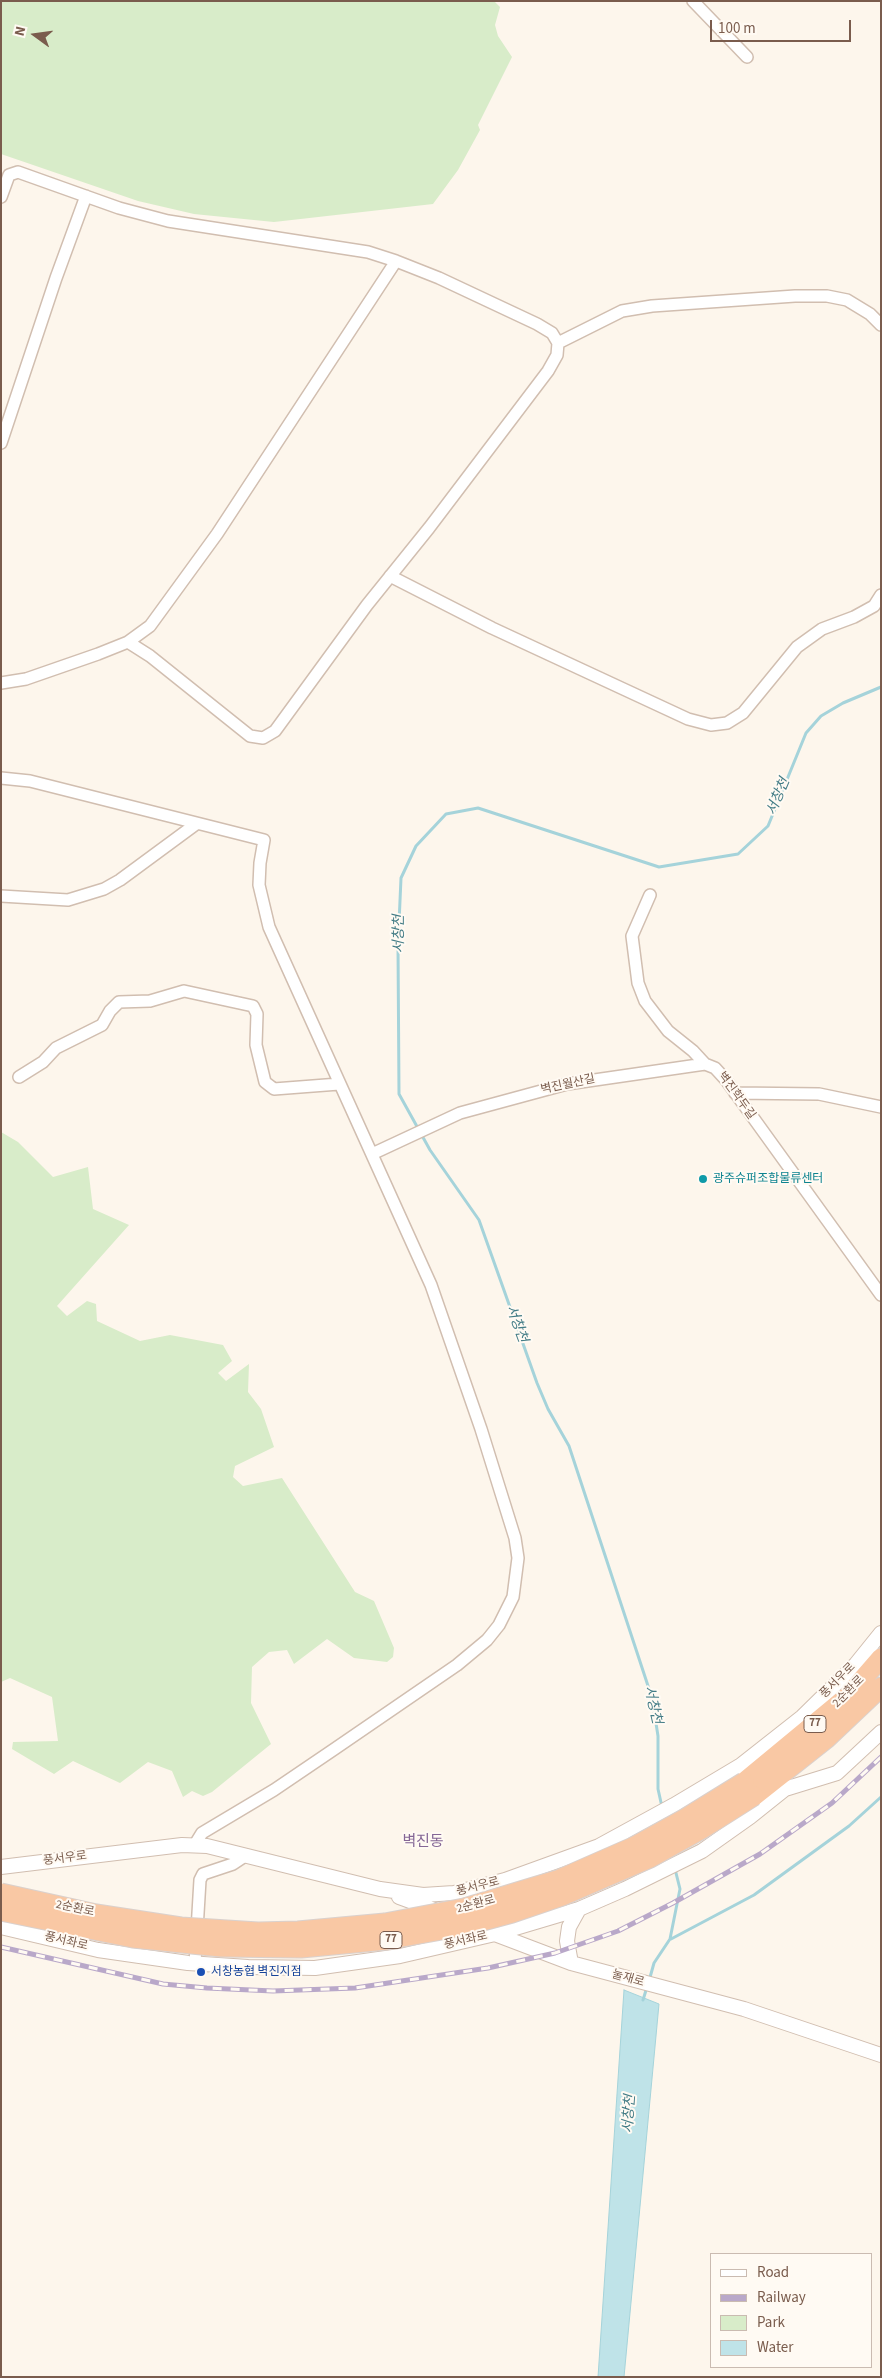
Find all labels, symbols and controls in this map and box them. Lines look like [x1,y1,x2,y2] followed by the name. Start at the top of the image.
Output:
[10,10,60,60] north arrow
[712,10,853,42] scale bar
[718,18,756,39] text: 100 m
[10,24,31,38] text: N
[764,776,794,818] water label: 서창천
[392,915,408,953] water label: 서창천
[714,1069,758,1123] street label: 벽진학두길
[540,1072,596,1098] street label: 벽진월산길
[713,1172,823,1186] place label: 광주슈퍼조합물류센터
[697,1173,709,1185] marker: 광주슈퍼조합물류센터
[501,1303,531,1345] water label: 서창천
[817,1660,859,1702] street label: 풍서우로
[830,1673,868,1711] street label: 2순환로
[639,1684,665,1726] water label: 서창천
[804,1716,826,1732] road number: 77
[402,1834,444,1852] district label: 벽진동
[42,1849,88,1869] street label: 풍서우로
[455,1875,501,1899] street label: 풍서우로
[455,1893,497,1917] street label: 2순환로
[54,1898,96,1920] street label: 2순환로
[443,1929,489,1953] street label: 풍서좌로
[43,1930,89,1954] street label: 풍서좌로
[380,1932,402,1948] road number: 77
[211,1965,302,1979] place label: 서창농협 벽진지점
[195,1966,207,1978] marker: 서창농협 벽진지점
[610,1968,646,1990] street label: 눌재로
[620,2094,640,2134] water label: 서창천
[710,2253,872,2368] legend
[757,2262,789,2283] text: Road
[757,2287,806,2308] text: Railway
[757,2312,785,2333] text: Park
[757,2337,793,2358] text: Water

